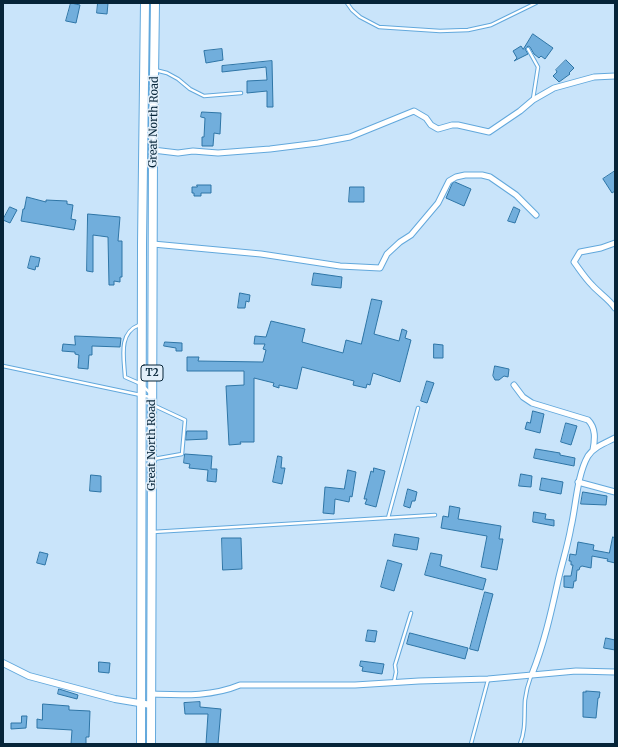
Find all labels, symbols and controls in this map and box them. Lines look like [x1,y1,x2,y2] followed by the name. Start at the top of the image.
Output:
[147,76,161,168] street label: Great North Road
[141,365,163,381] road number: T2
[145,399,159,491] street label: Great North Road

